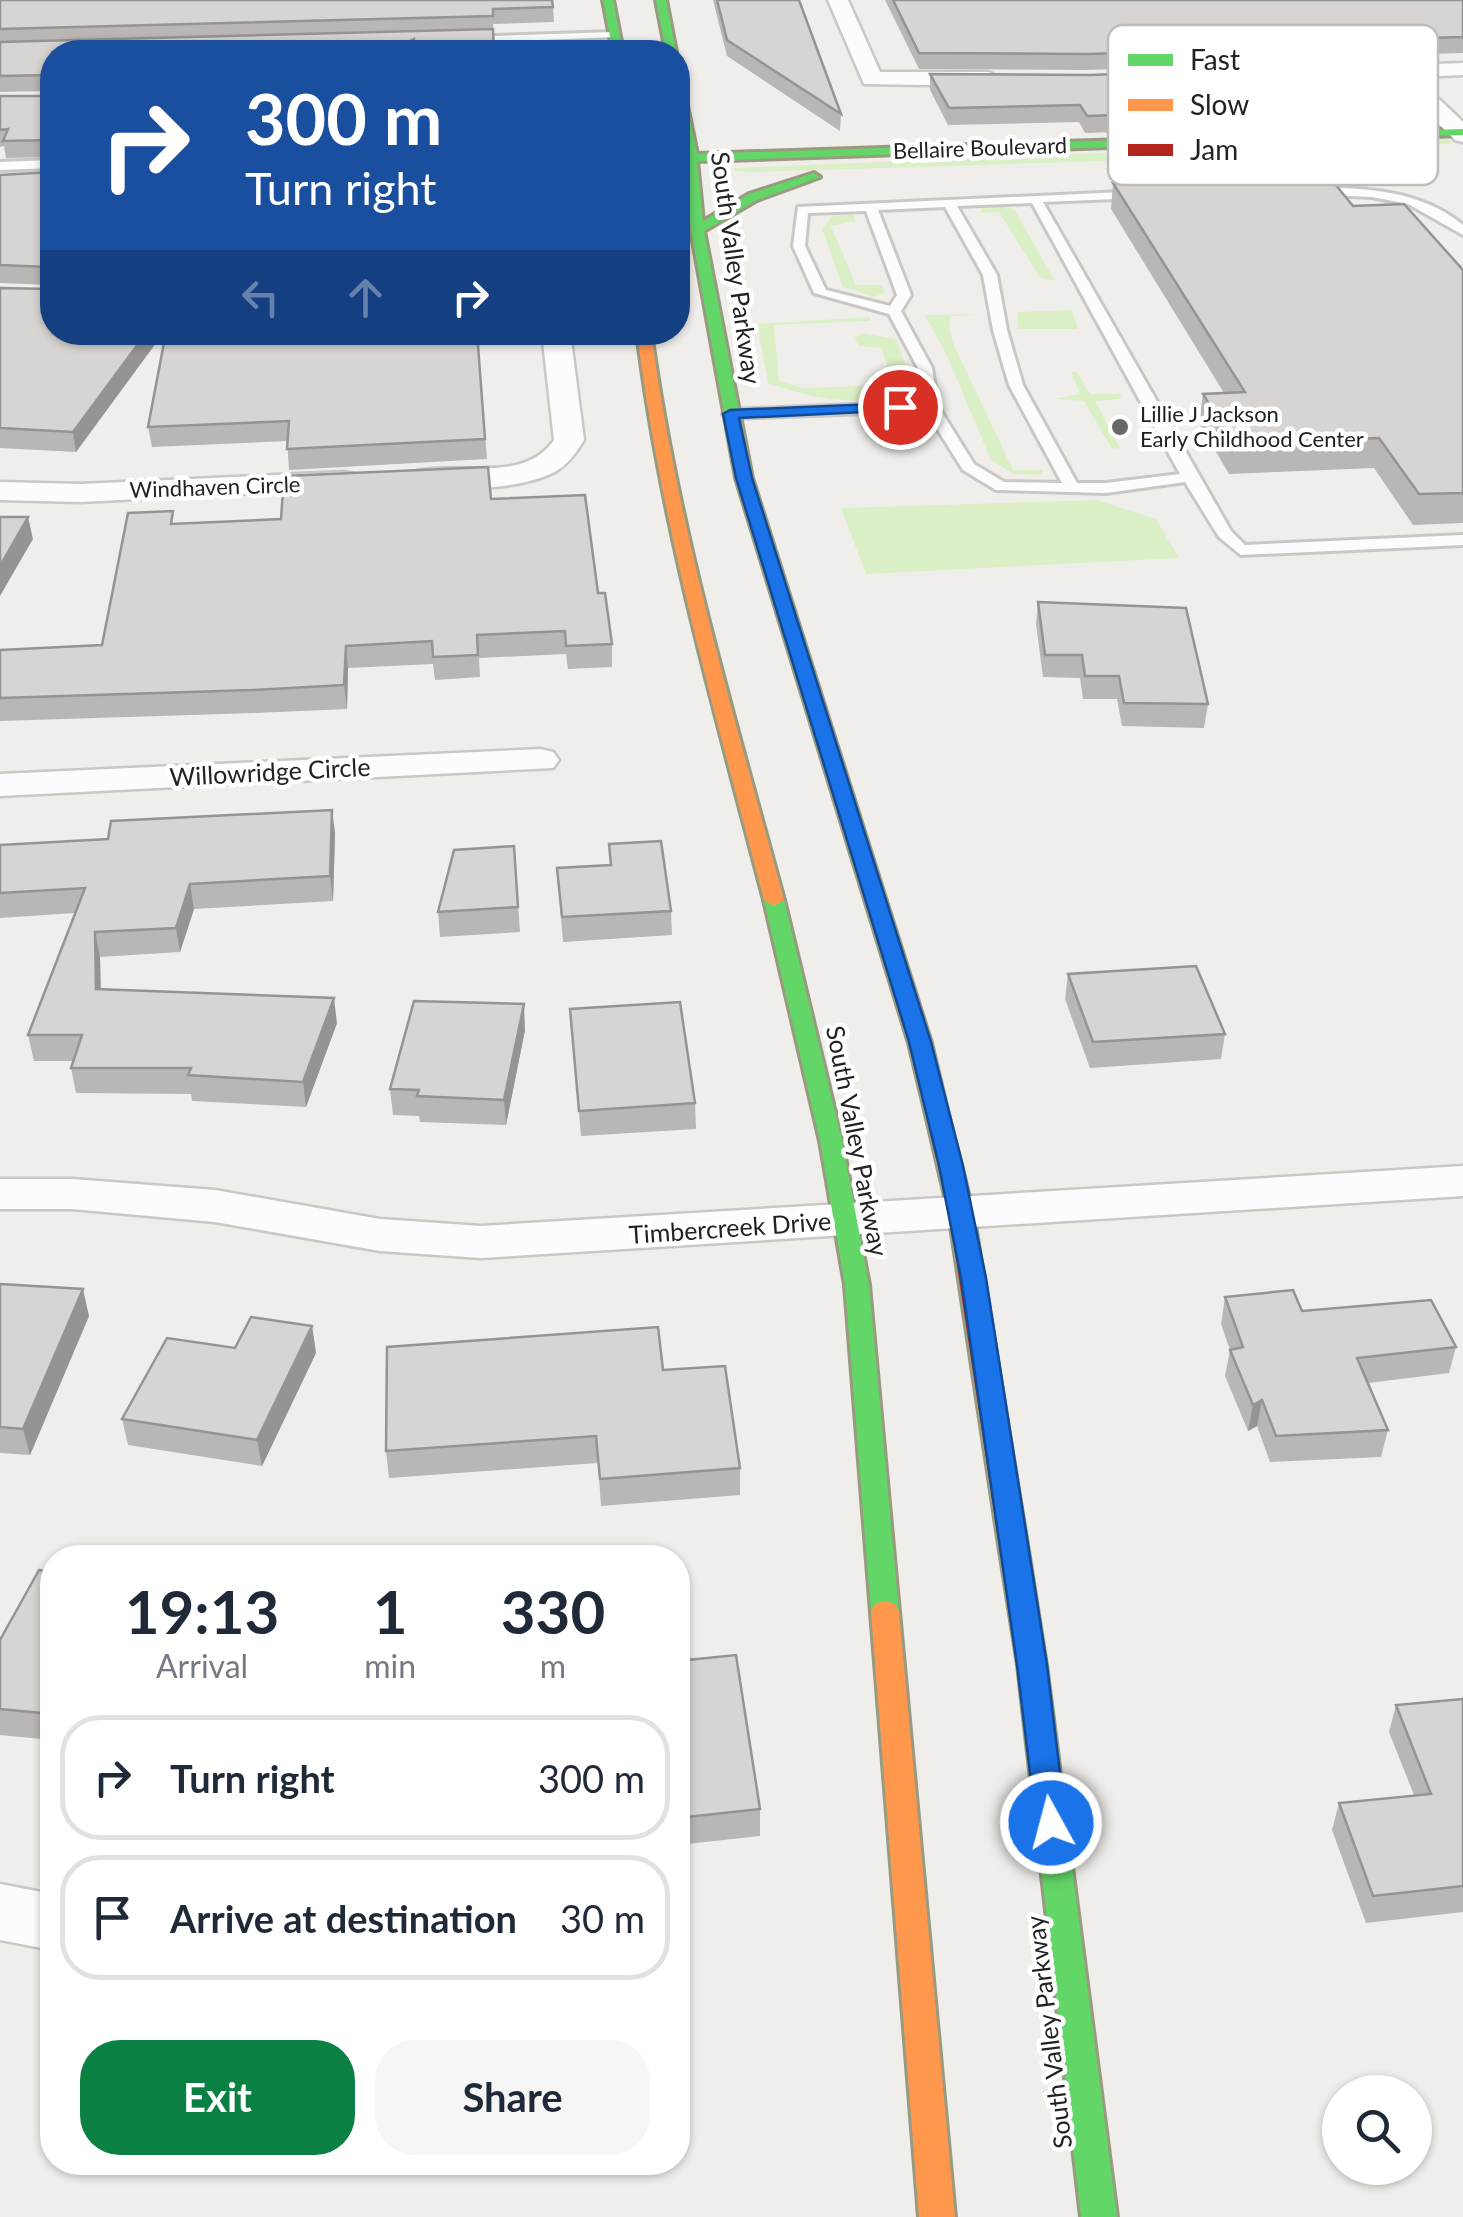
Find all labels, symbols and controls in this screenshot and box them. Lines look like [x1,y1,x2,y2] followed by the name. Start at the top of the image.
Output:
[1108,25,1438,185] legend
[1190,42,1240,76] text: Fast
[245,76,442,160] text: 300 m
[80,80,210,210] icon: right
[1190,87,1249,121] text: Slow
[892,131,1068,164] street label: Bellaire Boulevard
[1190,132,1238,166] text: Jam
[706,150,768,386] street label: South Valley Parkway
[245,161,436,215] text: Turn right
[233,270,288,325] icon: left
[338,270,393,325] icon: ahead
[443,270,498,325] icon: right
[858,365,943,450] pin
[873,380,928,435] icon: arrive
[1140,400,1364,452] place label: Lillie J Jackson Early Childhood Center
[1109,416,1131,438] marker: Lillie J Jackson Early Childhood Center
[129,470,301,503] street label: Windhaven Circle
[169,751,371,791] street label: Willowridge Circle
[821,1023,895,1259] street label: South Valley Parkway
[628,1205,832,1249] street label: Timbercreek Drive
[125,1575,279,1647] text: 19:13
[373,1575,408,1647] text: 1
[501,1575,605,1647] text: 330
[156,1646,248,1685] text: Arrival
[364,1646,416,1685] text: min
[540,1646,566,1685] text: m
[85,1750,140,1805] icon: right
[170,1755,335,1801] text: Turn right
[538,1755,645,1801] text: 300 m
[999,1771,1103,1875] position arrow
[85,1890,140,1945] icon: arrive
[170,1895,517,1941] text: Arrive at destination
[560,1895,645,1941] text: 30 m
[1019,1914,1077,2150] street label: South Valley Parkway
[80,2040,355,2155] button: Exit
[375,2040,650,2155] button: Share
[1322,2075,1432,2185] map controls
[1322,2075,1432,2185] button: search

